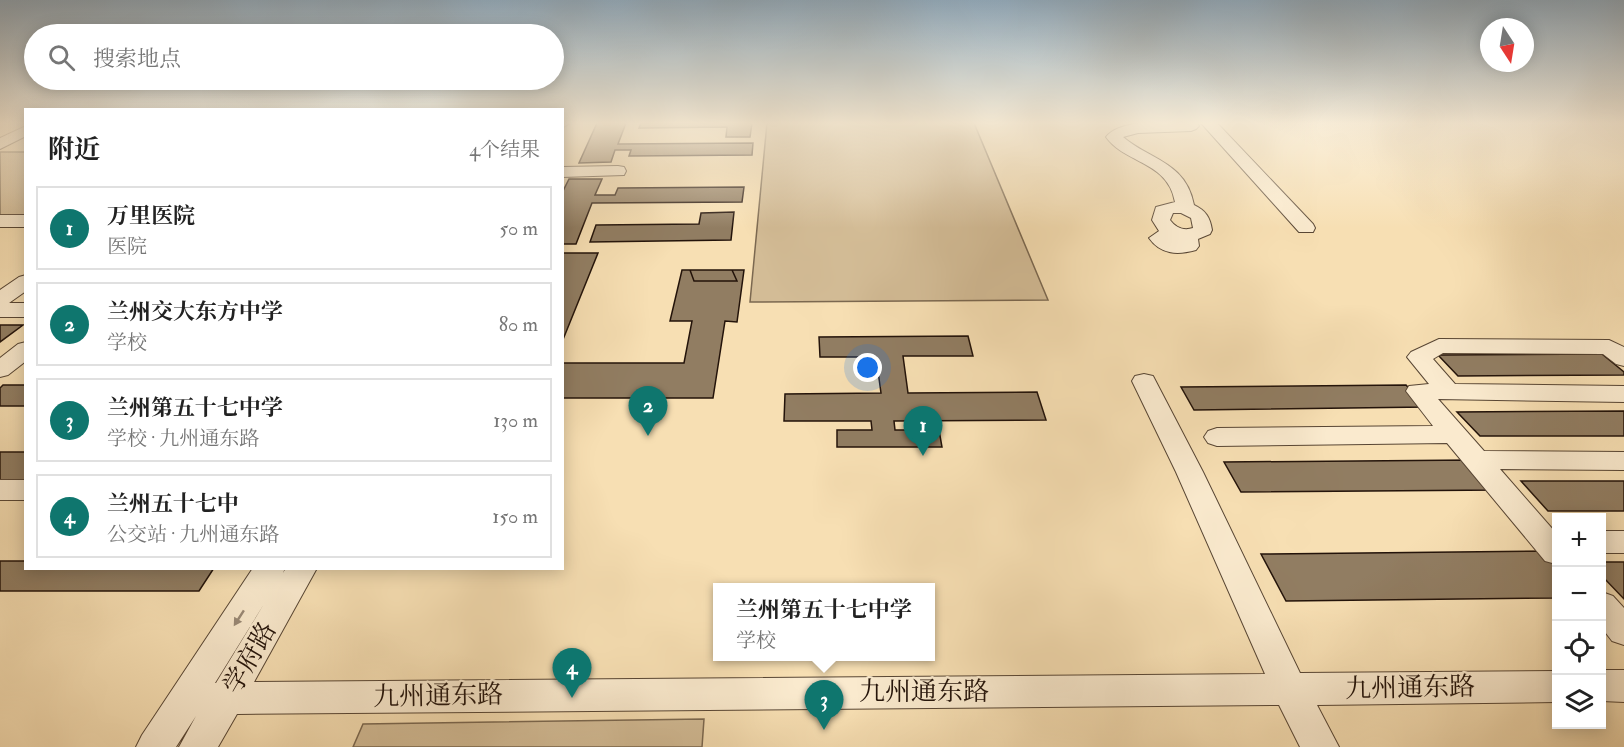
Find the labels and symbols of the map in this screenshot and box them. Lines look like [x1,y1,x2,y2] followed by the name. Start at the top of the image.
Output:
[1480,18,1534,72] north arrow
[853,353,882,382] your location
[628,386,668,436] pin: 2
[904,406,942,456] pin: 1
[233,609,244,626] one-way arrow
[217,616,283,700] street label: 学府路
[552,648,592,698] pin: 4
[1345,671,1475,705] street label: 九州通东路
[859,676,989,708] street label: 九州通东路
[373,679,503,713] street label: 九州通东路
[804,680,844,730] pin: 3

